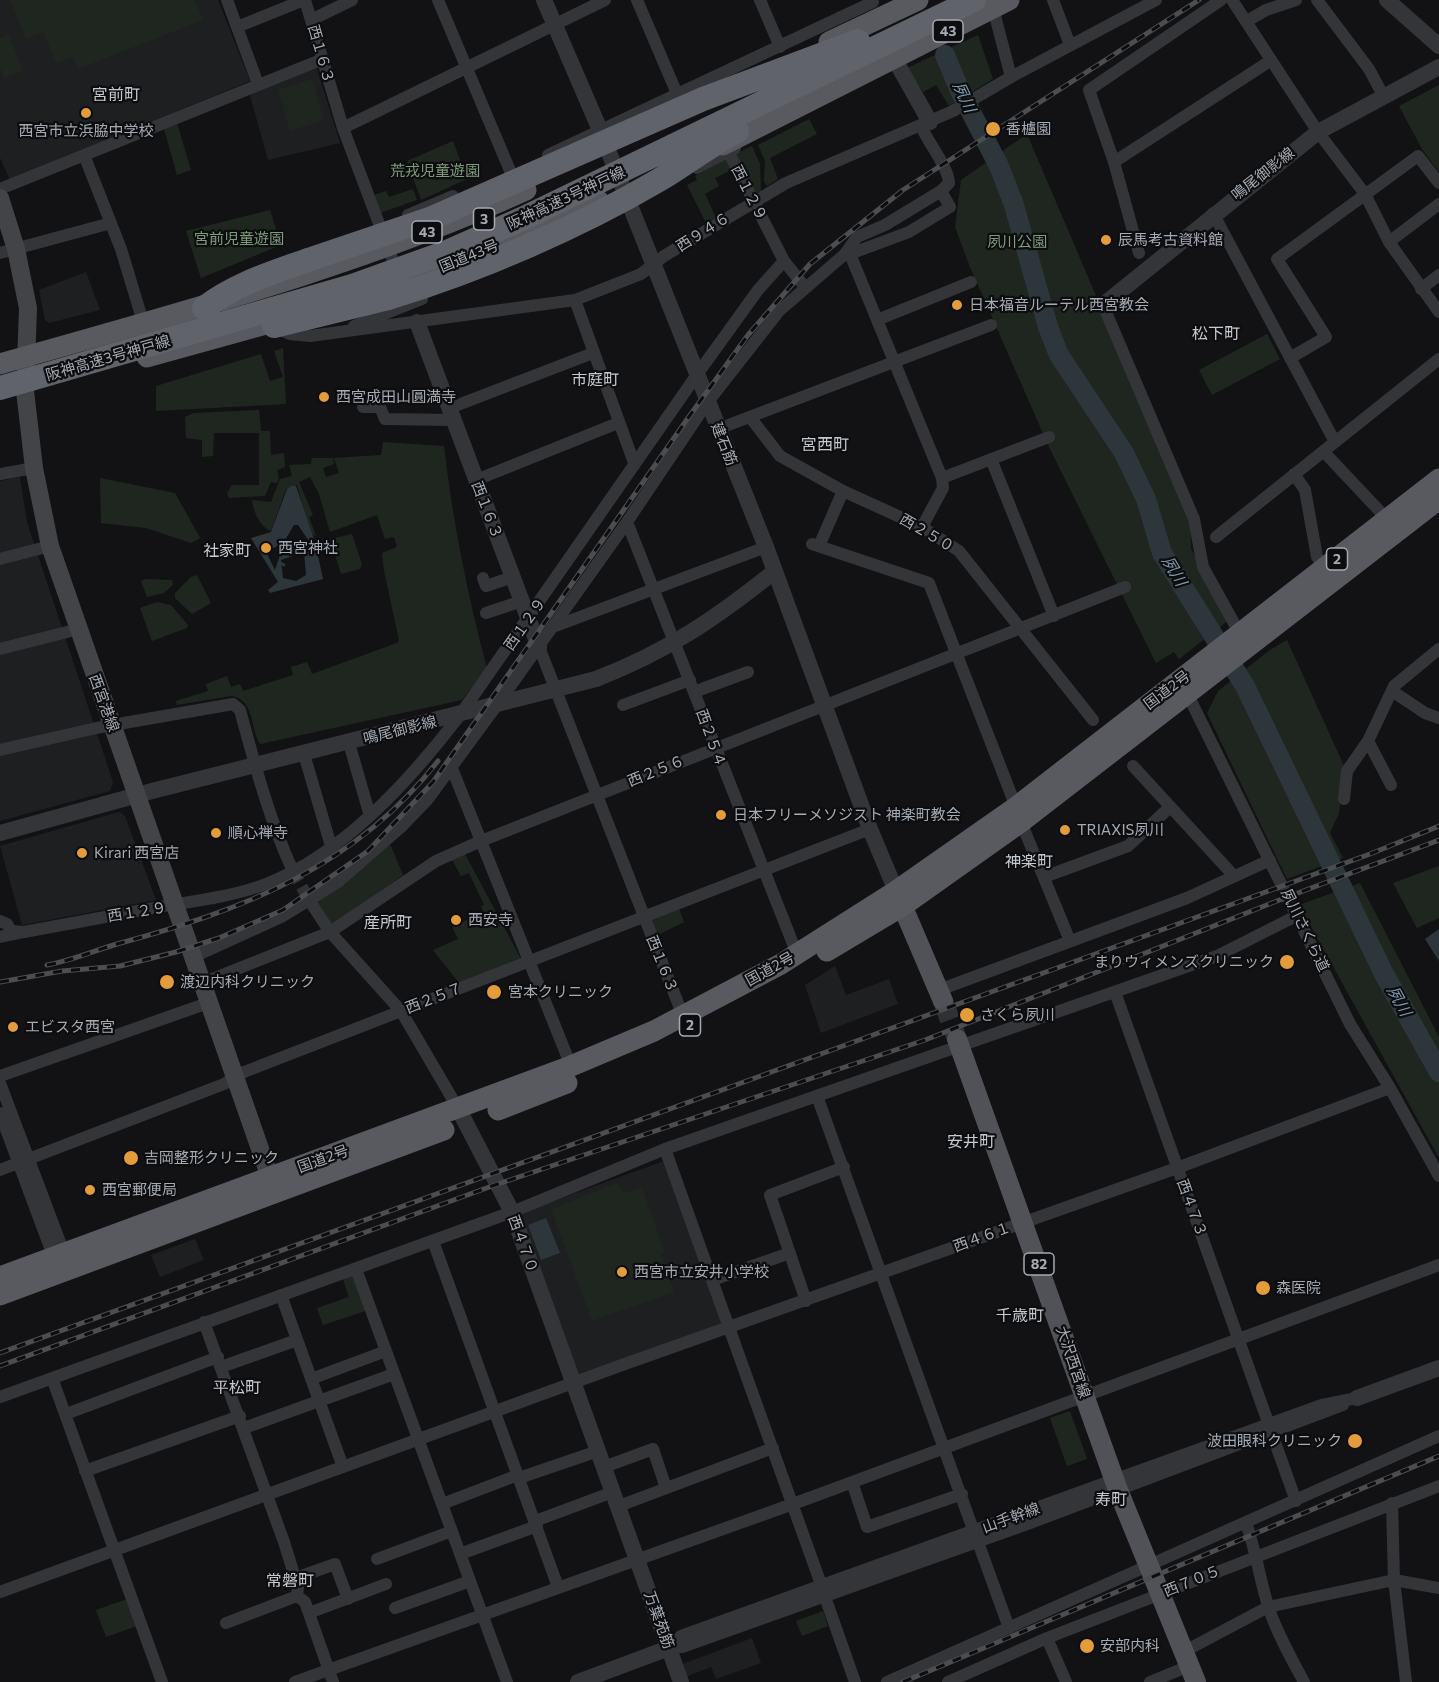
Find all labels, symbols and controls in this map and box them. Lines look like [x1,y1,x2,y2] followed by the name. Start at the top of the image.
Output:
[933,20,963,42] road number: 43
[304,23,338,85] street label: 西１６３
[949,78,979,116] water label: 夙川
[92,85,140,105] district label: 宮前町
[79,106,93,120] marker: 西宮市立浜脇中学校
[984,120,1002,138] marker: 香櫨園
[1006,120,1051,138] place label: 香櫨園
[19,122,153,140] place label: 西宮市立浜脇中学校
[1228,144,1298,204] street label: 鳴尾御影線
[390,162,480,180] park label: 荒戎児童遊園
[727,162,771,224] street label: 西１２９
[504,163,628,233] street label: 阪神高速3号神戸線
[474,208,494,230] road number: 3
[673,208,733,256] street label: 西９４６
[412,221,442,243] road number: 43
[194,230,284,248] park label: 宮前児童遊園
[1118,231,1223,249] place label: 辰馬考古資料館
[987,233,1047,251] park label: 夙川公園
[1099,233,1113,247] marker: 辰馬考古資料館
[437,236,501,276] street label: 国道43号
[969,296,1149,314] place label: 日本福音ルーテル西宮教会
[950,298,964,312] marker: 日本福音ルーテル西宮教会
[1192,324,1240,344] district label: 松下町
[44,332,172,384] street label: 阪神高速3号神戸線
[571,370,619,390] district label: 市庭町
[336,388,456,406] place label: 西宮成田山圓満寺
[317,390,331,404] marker: 西宮成田山圓満寺
[707,420,741,468] street label: 建石筋
[801,435,849,455] district label: 宮西町
[468,479,506,541] street label: 西１６３
[897,510,957,556] street label: 西２５０
[278,539,338,557] place label: 西宮神社
[203,541,251,561] district label: 社家町
[259,541,273,555] marker: 西宮神社
[1326,548,1348,570] road number: 2
[1158,552,1190,590] water label: 夙川
[500,594,550,654] street label: 西１２９
[1140,667,1194,713] street label: 国道2号
[85,672,123,734] street label: 西宮港線
[692,707,730,769] street label: 西２５４
[361,712,439,748] street label: 鳴尾御影線
[625,751,687,791] street label: 西２５６
[733,806,961,824] place label: 日本フリーメソジスト 神楽町教会
[714,808,728,822] marker: 日本フリーメソジスト 神楽町教会
[1077,821,1164,839] place label: TRIAXIS夙川
[1058,823,1072,837] marker: TRIAXIS夙川
[228,824,288,842] place label: 順心禅寺
[209,826,223,840] marker: 順心禅寺
[94,844,179,862] place label: Kirari 西宮店
[75,846,89,860] marker: Kirari 西宮店
[1005,852,1053,872] district label: 神楽町
[1277,886,1333,974] street label: 夙川さくら道
[106,898,168,926] street label: 西１２９
[468,911,513,929] place label: 西安寺
[364,913,412,933] district label: 産所町
[449,913,463,927] marker: 西安寺
[642,933,682,995] street label: 西１６３
[742,948,798,990] street label: 国道2号
[1094,953,1274,971] place label: まりウィメンズクリニック
[1278,953,1296,971] marker: まりウィメンズクリニック
[158,973,176,991] marker: 渡辺内科クリニック
[180,973,315,991] place label: 渡辺内科クリニック
[403,979,465,1017] street label: 西２５７
[1383,982,1415,1020] water label: 夙川
[485,983,503,1001] marker: 宮本クリニック
[508,983,613,1001] place label: 宮本クリニック
[958,1006,976,1024] marker: さくら夙川
[980,1006,1055,1024] place label: さくら夙川
[680,1014,700,1036] road number: 2
[25,1018,115,1036] place label: エビスタ西宮
[6,1020,20,1034] marker: エビスタ西宮
[947,1132,995,1152] district label: 安井町
[295,1141,351,1177] street label: 国道2号
[122,1149,140,1167] marker: 吉岡整形クリニック
[144,1149,279,1167] place label: 吉岡整形クリニック
[1173,1177,1211,1239] street label: 西４７３
[102,1181,177,1199] place label: 西宮郵便局
[83,1183,97,1197] marker: 西宮郵便局
[504,1213,542,1275] street label: 西４７０
[951,1218,1013,1256] street label: 西４６１
[1024,1253,1054,1275] road number: 82
[634,1263,769,1281] place label: 西宮市立安井小学校
[615,1265,629,1279] marker: 西宮市立安井小学校
[1254,1279,1272,1297] marker: 森医院
[1276,1279,1321,1297] place label: 森医院
[996,1306,1044,1326] district label: 千歳町
[1052,1324,1094,1400] street label: 大沢西宮線
[213,1378,261,1398] district label: 平松町
[1207,1432,1342,1450] place label: 波田眼科クリニック
[1346,1432,1364,1450] marker: 波田眼科クリニック
[1095,1490,1127,1510] district label: 寿町
[980,1499,1042,1537] street label: 山手幹線
[1161,1561,1223,1601] street label: 西７０５
[266,1571,314,1591] district label: 常磐町
[640,1589,678,1651] street label: 万葉苑筋
[1078,1637,1096,1655] marker: 安部内科
[1100,1637,1160,1655] place label: 安部内科

